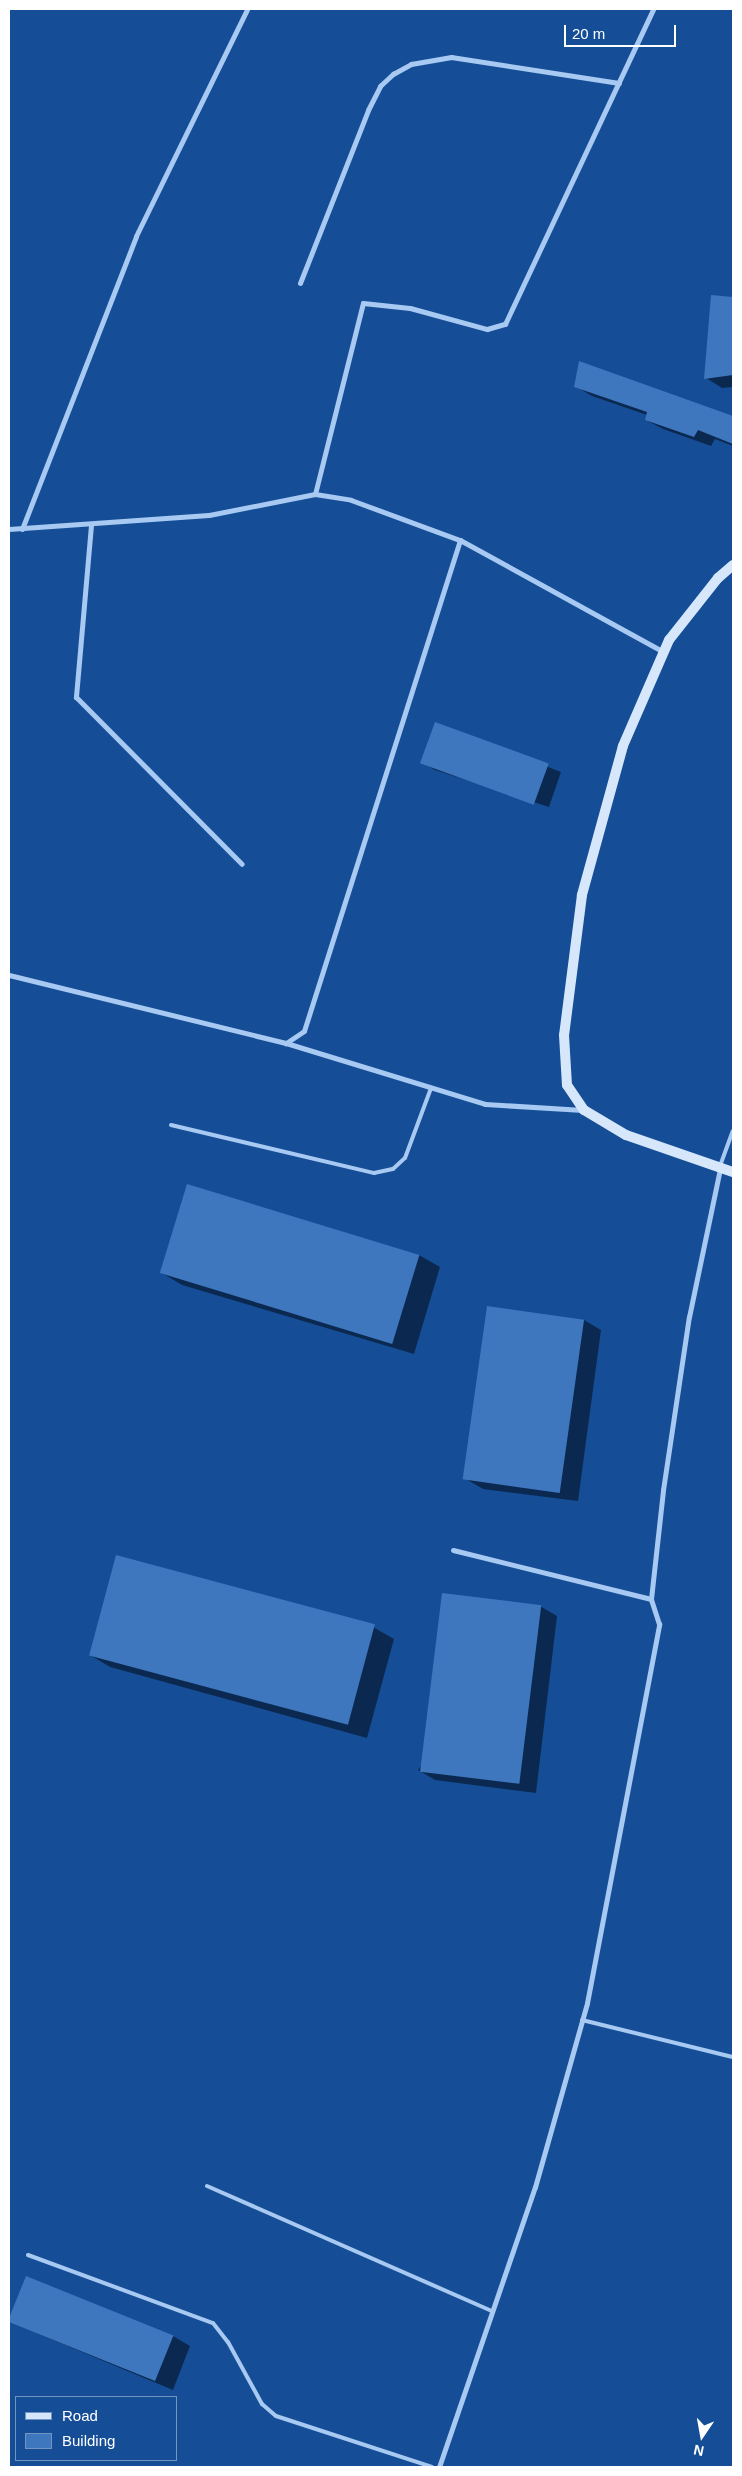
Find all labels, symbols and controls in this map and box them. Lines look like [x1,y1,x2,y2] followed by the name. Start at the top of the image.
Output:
[567,15,680,47] scale bar
[572,25,605,42] text: 20 m
[15,2396,178,2461] legend
[62,2407,98,2424] text: Road
[677,2411,727,2461] north arrow
[62,2432,115,2449] text: Building
[692,2442,705,2460] text: N

